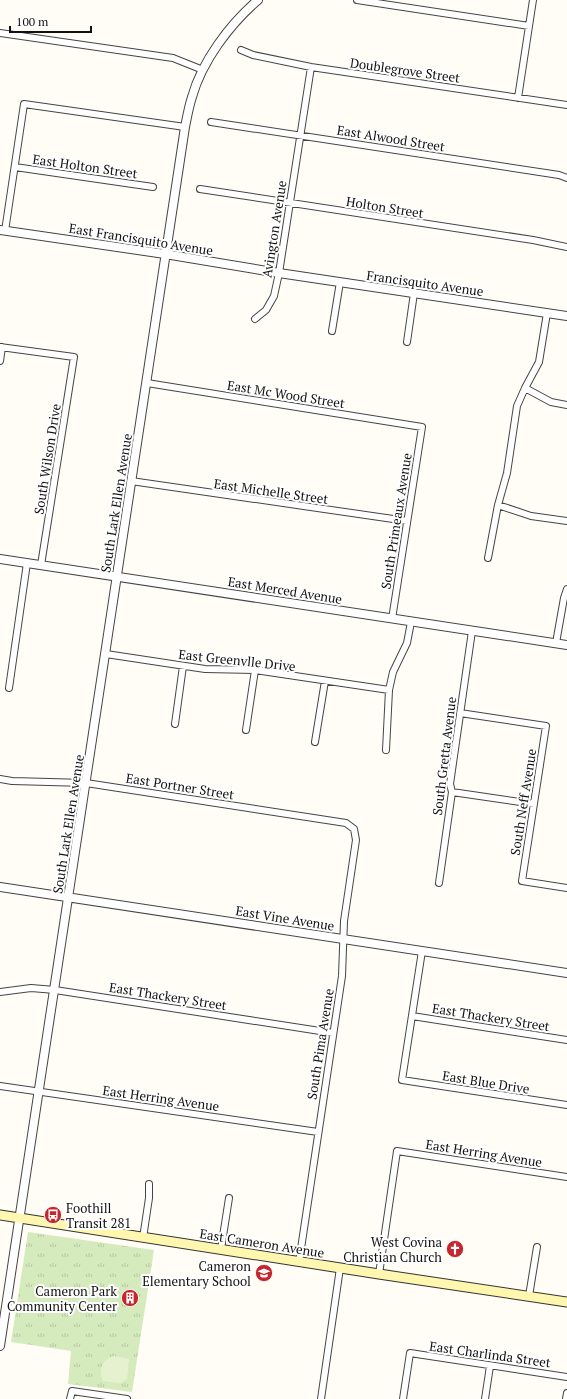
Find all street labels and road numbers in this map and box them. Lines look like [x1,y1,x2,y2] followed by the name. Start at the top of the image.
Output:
[349,53,461,87] street label: Doublegrove Street
[336,121,446,155] street label: East Alwood Street
[31,150,139,182] street label: East Holton Street
[257,179,291,279] street label: Avington Avenue
[345,192,425,222] street label: Holton Street
[68,219,214,259] street label: East Francisquito Avenue
[365,266,485,300] street label: Francisquito Avenue
[226,376,346,412] street label: East Mc Wood Street
[29,402,65,516] street label: South Wilson Drive
[96,432,136,574] street label: South Lark Ellen Avenue
[376,451,416,591] street label: South Primeaux Avenue
[213,474,330,508] street label: East Michelle Street
[226,572,344,608] street label: East Merced Avenue
[178,645,296,675] street label: East Greenvlle Drive
[428,696,460,816] street label: South Gretta Avenue
[506,747,540,857] street label: South Neff Avenue
[48,753,88,895] street label: South Lark Ellen Avenue
[125,769,236,803] street label: East Portner Street
[234,901,336,935] street label: East Vine Avenue
[108,978,228,1014] street label: East Thackery Street
[302,987,338,1101] street label: South Pima Avenue
[431,999,551,1035] street label: East Thackery Street
[441,1066,531,1098] street label: East Blue Drive
[101,1081,221,1115] street label: East Herring Avenue
[424,1135,544,1171] street label: East Herring Avenue
[198,1224,326,1262] street label: East Cameron Avenue
[428,1337,552,1371] street label: East Charlinda Street

